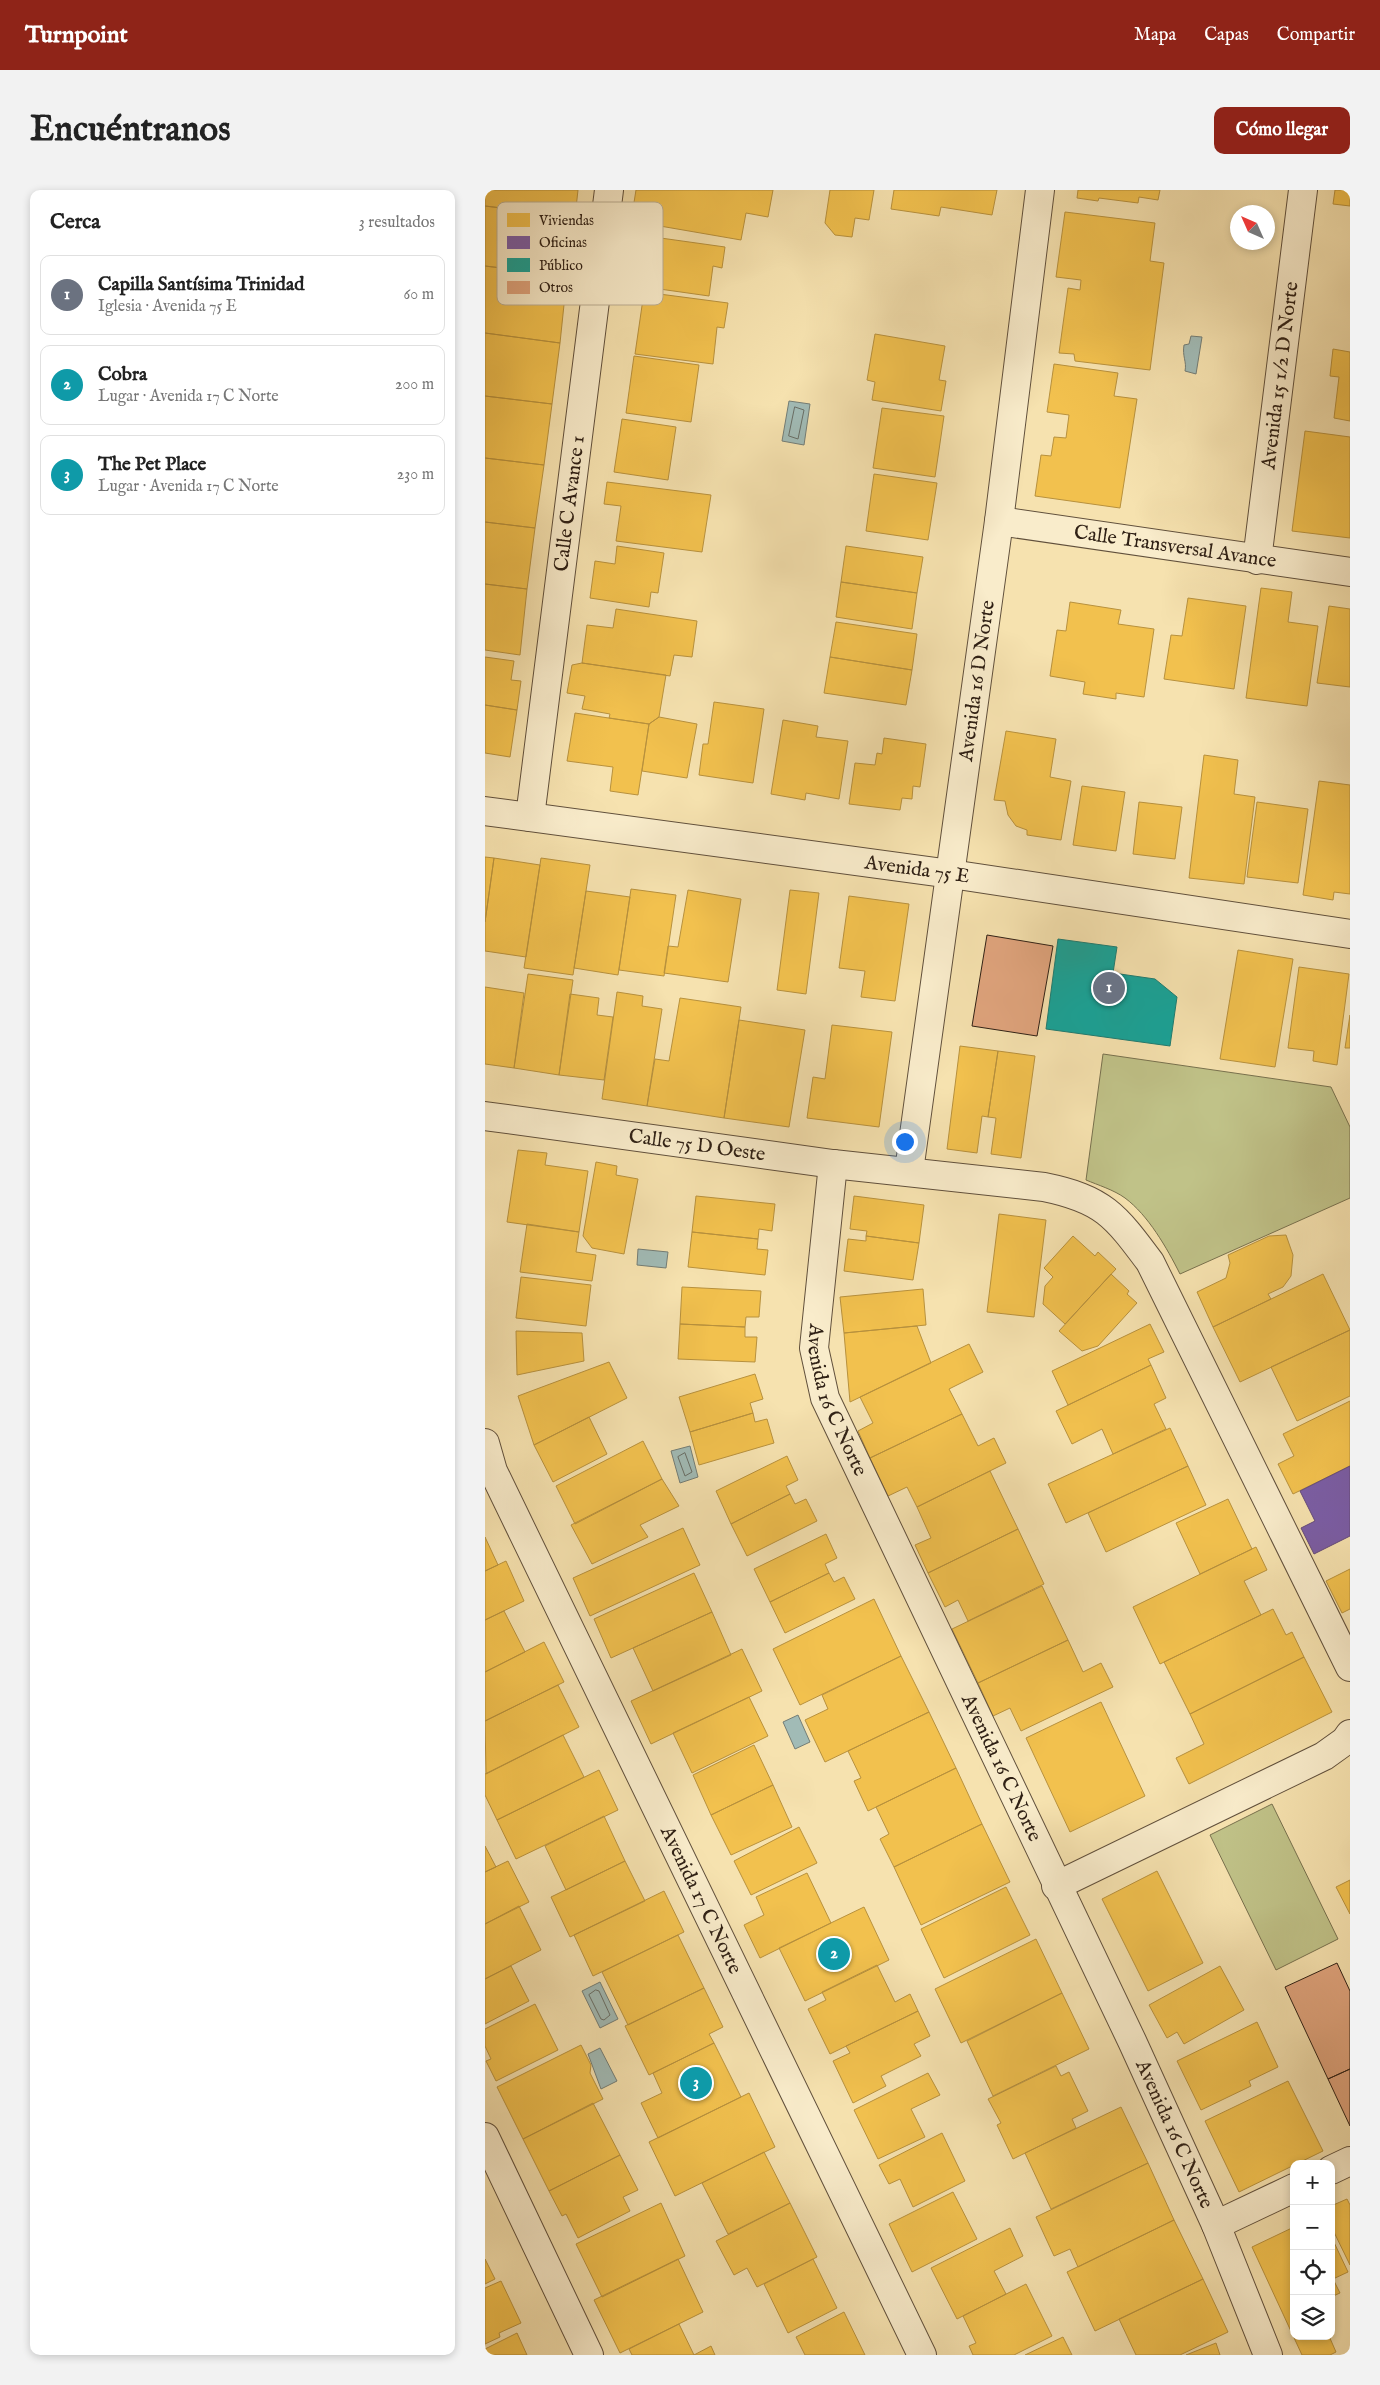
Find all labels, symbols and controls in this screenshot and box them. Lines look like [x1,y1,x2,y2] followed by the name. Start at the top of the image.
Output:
[25,20,128,51] text: Turnpoint
[1134,24,1176,47] text: Mapa
[1204,24,1249,47] text: Capas
[1277,24,1355,47] text: Compartir
[1214,107,1350,154] button: Cómo llegar
[30,108,230,153] text: Encuéntranos
[497,202,663,305] legend
[1230,205,1275,250] north arrow
[50,209,100,236] text: Cerca
[538,212,594,230] text: Viviendas
[359,213,435,233] text: 3 resultados
[539,234,587,252] text: Oficinas
[539,257,583,275] text: Público
[98,273,304,297] text: Capilla Santísima Trinidad
[539,279,573,297] text: Otros
[1256,280,1304,472] street label: Avenida 15 1/2 D Norte
[64,285,70,305] text: 1
[404,285,434,305] text: 60 m
[98,297,237,317] text: Iglesia · Avenida 75 E
[98,363,147,387] text: Cobra
[63,375,71,395] text: 2
[395,375,434,395] text: 200 m
[98,387,279,407] text: Lugar · Avenida 17 C Norte
[549,434,590,573] street label: Calle C Avance 1
[98,453,206,477] text: The Pet Place
[64,465,70,485] text: 3
[397,465,434,485] text: 230 m
[98,477,279,497] text: Lugar · Avenida 17 C Norte
[1072,520,1278,574] street label: Calle Transversal Avance
[953,599,1000,764] street label: Avenida 16 D Norte
[862,850,971,889] street label: Avenida 75 E
[1093,969,1125,1007] pin: 1
[627,1123,767,1167] street label: Calle 75 D Oeste
[892,1129,918,1155] your location
[801,1322,873,1480] street label: Avenida 16 C Norte
[955,1689,1047,1846] street label: Avenida 16 C Norte
[654,1821,748,1978] street label: Avenida 17 C Norte
[818,1935,850,1973] pin: 2
[1129,2055,1219,2212] street label: Avenida 16 C Norte
[680,2064,712,2102] pin: 3
[1290,2160,1335,2340] map controls
[1290,2160,1335,2205] button: +
[1290,2205,1335,2250] button: −
[1290,2250,1335,2295] button: locate
[1290,2295,1335,2340] button: layers

